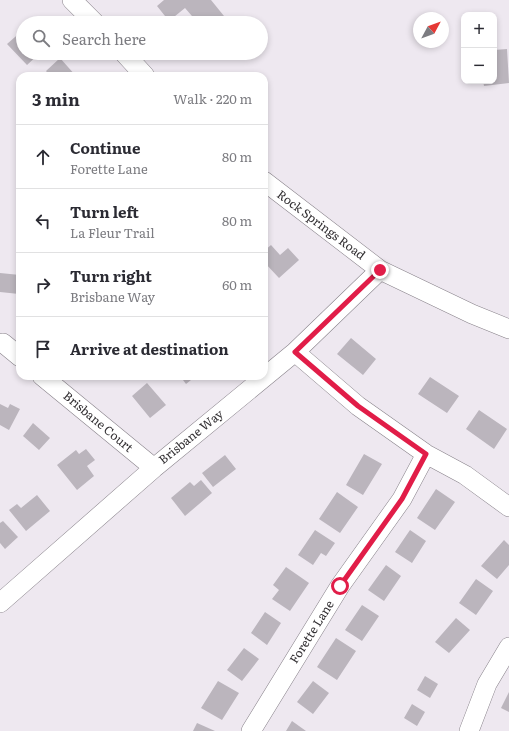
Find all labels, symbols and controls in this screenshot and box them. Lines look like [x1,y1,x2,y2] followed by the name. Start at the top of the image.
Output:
[413,12,449,48] north arrow
[461,12,497,84] map controls
[461,12,497,48] button: +
[16,16,268,60] search box
[30,27,52,49] icon: search
[62,27,146,50] text: Search here
[461,48,497,84] button: −
[32,86,80,111] text: 3 min
[173,89,252,108] text: Walk · 220 m
[70,136,140,159] text: Continue
[32,146,54,168] icon: ahead
[222,147,252,166] text: 80 m
[70,159,148,178] text: Forette Lane
[274,185,370,264] street label: Rock Springs Road
[70,200,139,223] text: Turn left
[32,210,54,232] icon: left
[222,211,252,230] text: 80 m
[70,223,155,242] text: La Fleur Trail
[371,261,389,279] route end
[70,264,152,287] text: Turn right
[32,274,54,296] icon: right
[222,275,252,294] text: 60 m
[70,287,155,306] text: Brisbane Way
[70,337,229,360] text: Arrive at destination
[32,338,54,360] icon: arrive
[60,387,138,456] street label: Brisbane Court
[154,404,227,468] street label: Brisbane Way
[331,577,349,595] route start
[285,596,338,667] street label: Forette Lane

